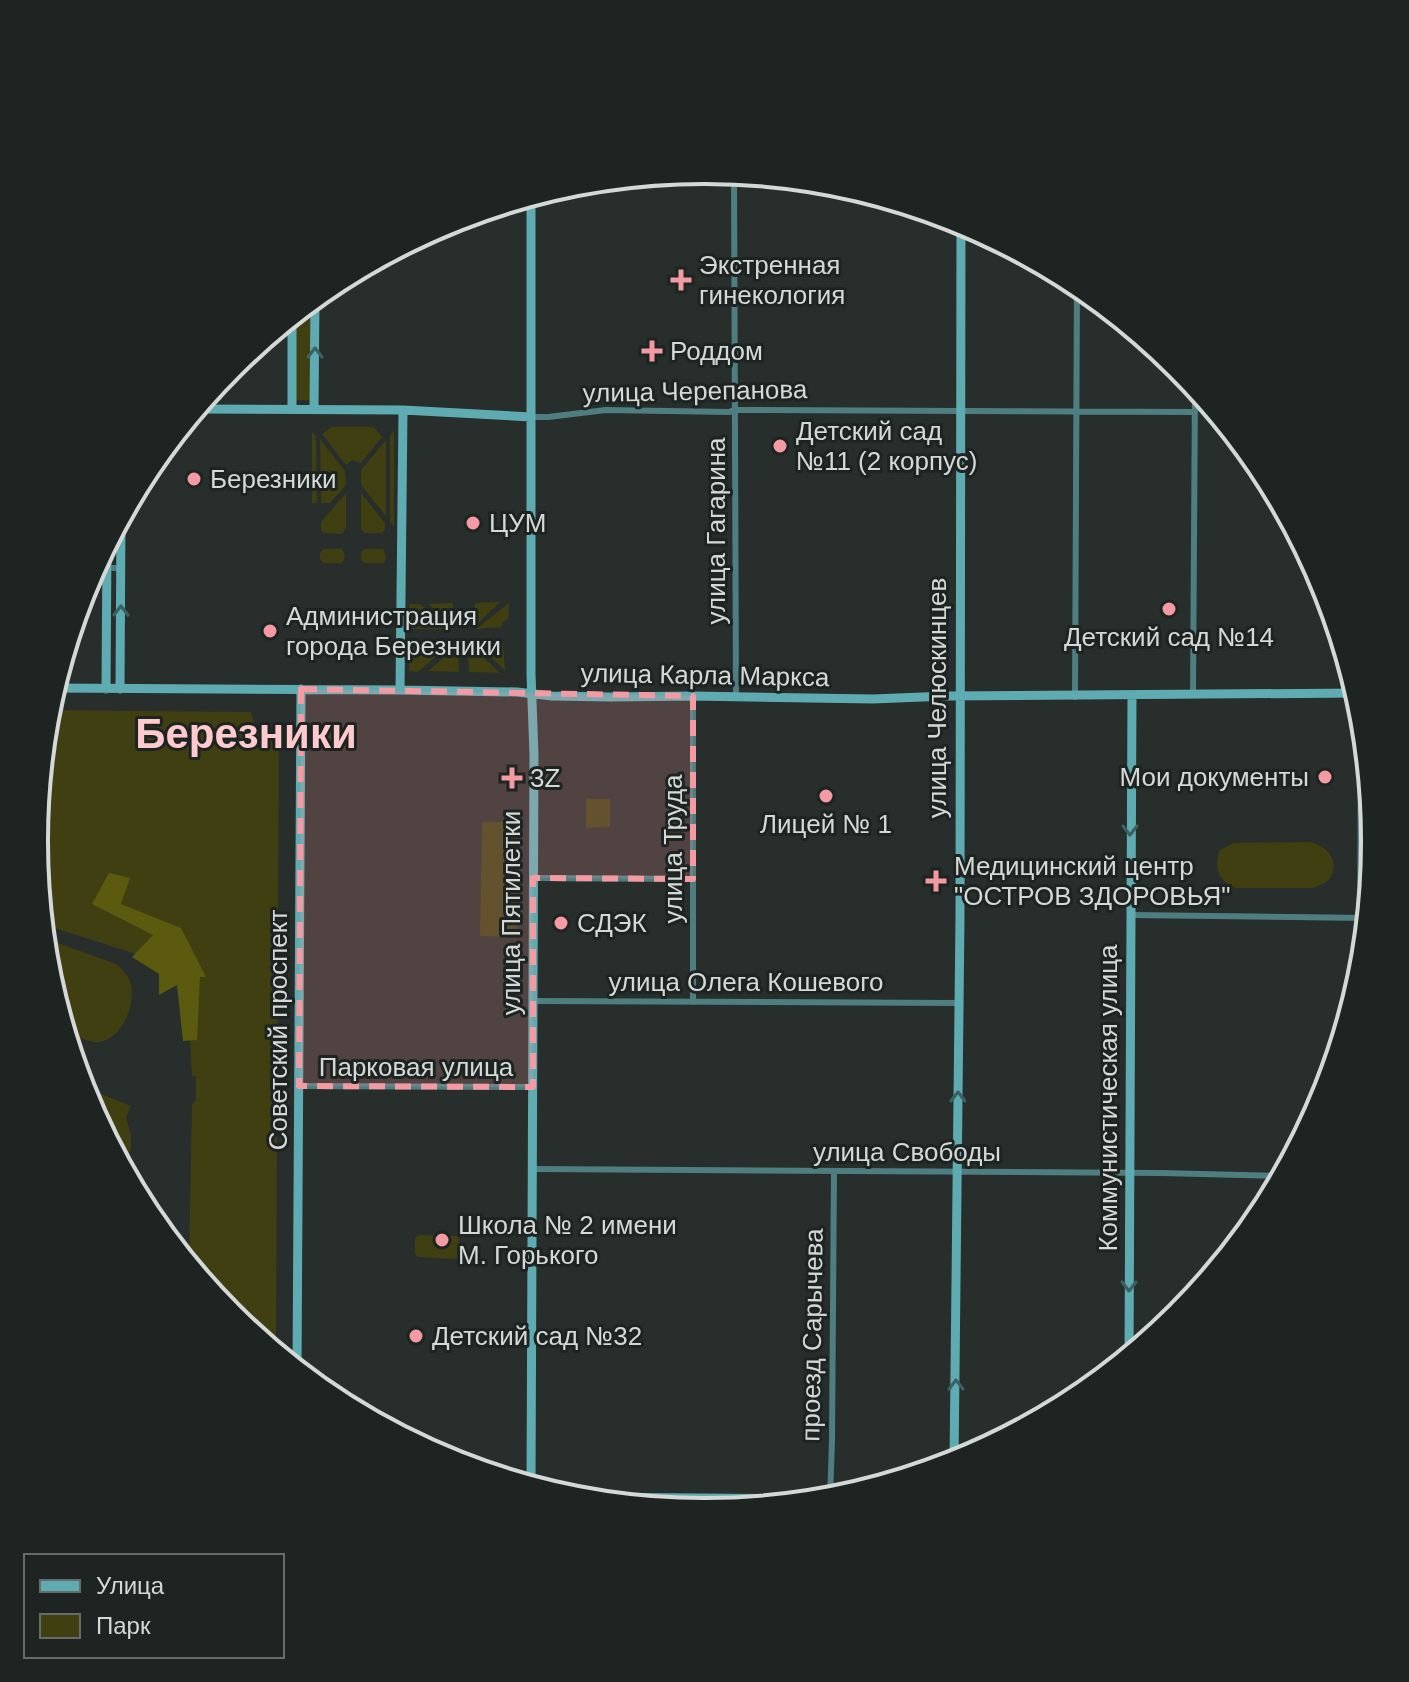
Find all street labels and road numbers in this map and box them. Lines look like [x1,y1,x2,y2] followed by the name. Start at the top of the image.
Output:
[582,374,808,408] street label: улица Черепанова
[701,437,731,624] street label: улица Гагарина
[922,578,952,818] street label: улица Челюскинцев
[580,658,830,692] street label: улица Карла Маркса
[658,774,688,924] street label: улица Труда
[496,811,526,1015] street label: улица Пятилетки
[263,910,293,1150] street label: Советский проспект
[1093,944,1123,1252] street label: Коммунистическая улица
[608,967,884,997] street label: улица Олега Кошевого
[319,1052,514,1082] street label: Парковая улица
[813,1137,1001,1167] street label: улица Свободы
[795,1228,829,1442] street label: проезд Сарычева

